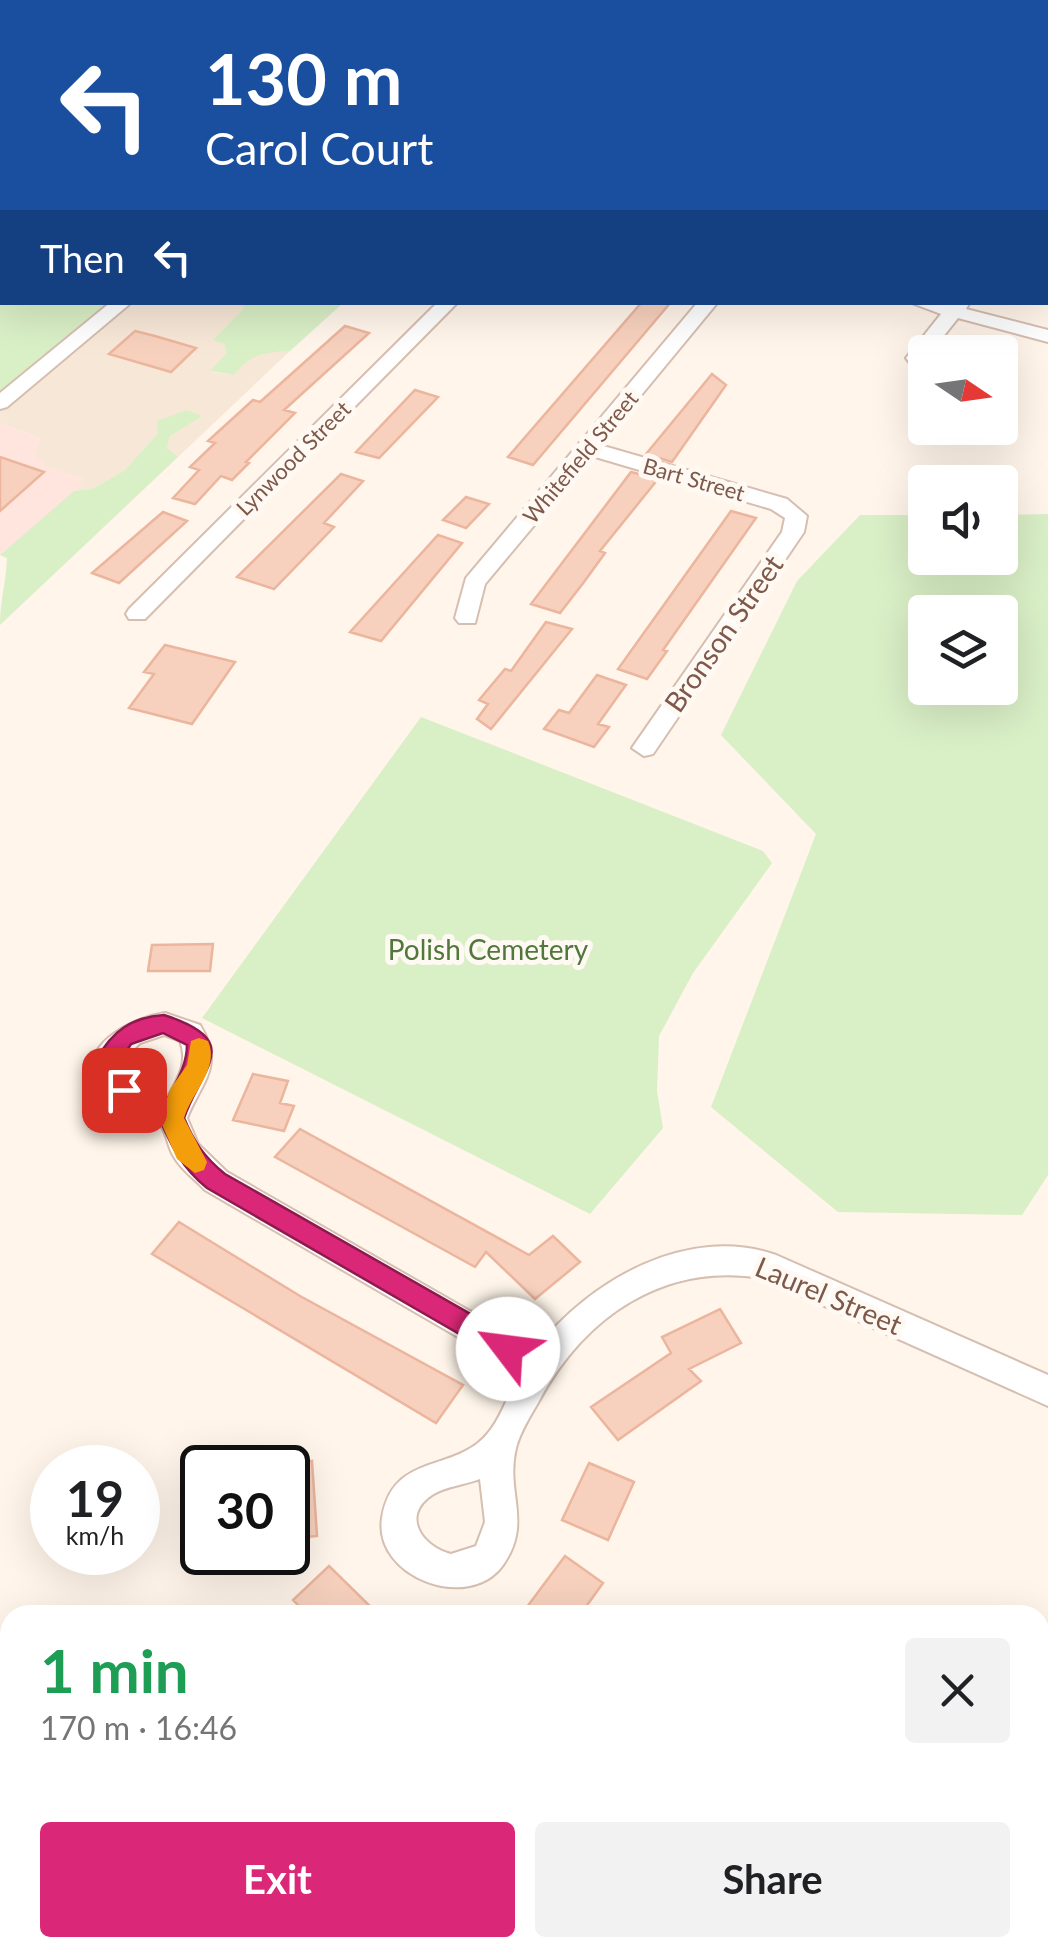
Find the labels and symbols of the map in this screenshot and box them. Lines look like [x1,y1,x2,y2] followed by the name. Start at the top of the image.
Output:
[908,335,1018,445] north arrow
[517,385,643,529] street label: Whitefield Street
[230,395,356,521] street label: Lynwood Street
[640,452,748,506] street label: Bart Street
[656,548,790,718] street label: Bronson Street
[388,932,589,966] park label: Polish Cemetery
[82,1048,167,1133] pin
[751,1249,907,1341] street label: Laurel Street
[456,1297,560,1401] position arrow
[180,1445,310,1575] speed limit sign: 30

